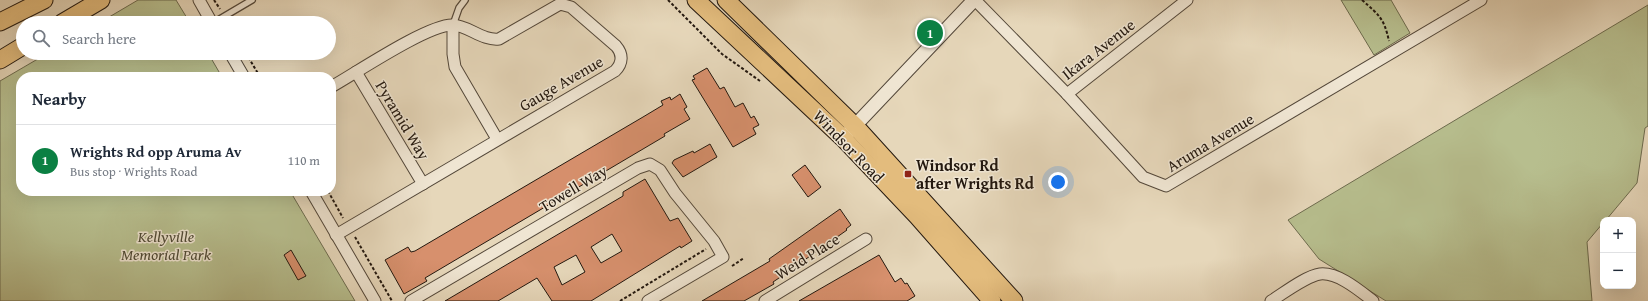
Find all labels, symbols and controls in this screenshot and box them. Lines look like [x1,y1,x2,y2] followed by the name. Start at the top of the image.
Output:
[1056,13,1140,85] street label: Ikara Avenue
[16,16,336,60] search box
[917,18,943,48] pin: 1
[30,27,52,49] icon: search
[62,28,136,49] text: Search here
[514,49,608,117] street label: Gauge Avenue
[370,76,436,164] street label: Pyramid Way
[32,86,86,111] text: Nearby
[808,104,891,188] street label: Windsor Road
[1162,106,1258,178] street label: Aruma Avenue
[70,141,242,162] text: Wrights Rd opp Aruma Av
[42,151,48,170] text: 1
[288,151,320,170] text: 110 m
[916,153,1035,195] place label: Windsor Rd after Wrights Rd
[534,158,612,218] street label: Towell Way
[70,162,197,181] text: Bus stop · Wrights Road
[903,169,913,179] marker: Windsor Rd after Wrights Rd
[1048,172,1068,192] your location
[1600,217,1636,289] map controls
[1600,217,1636,253] button: +
[121,224,212,266] park label: Kellyville Memorial Park
[770,227,844,285] street label: Weid Place
[1600,253,1636,289] button: −

